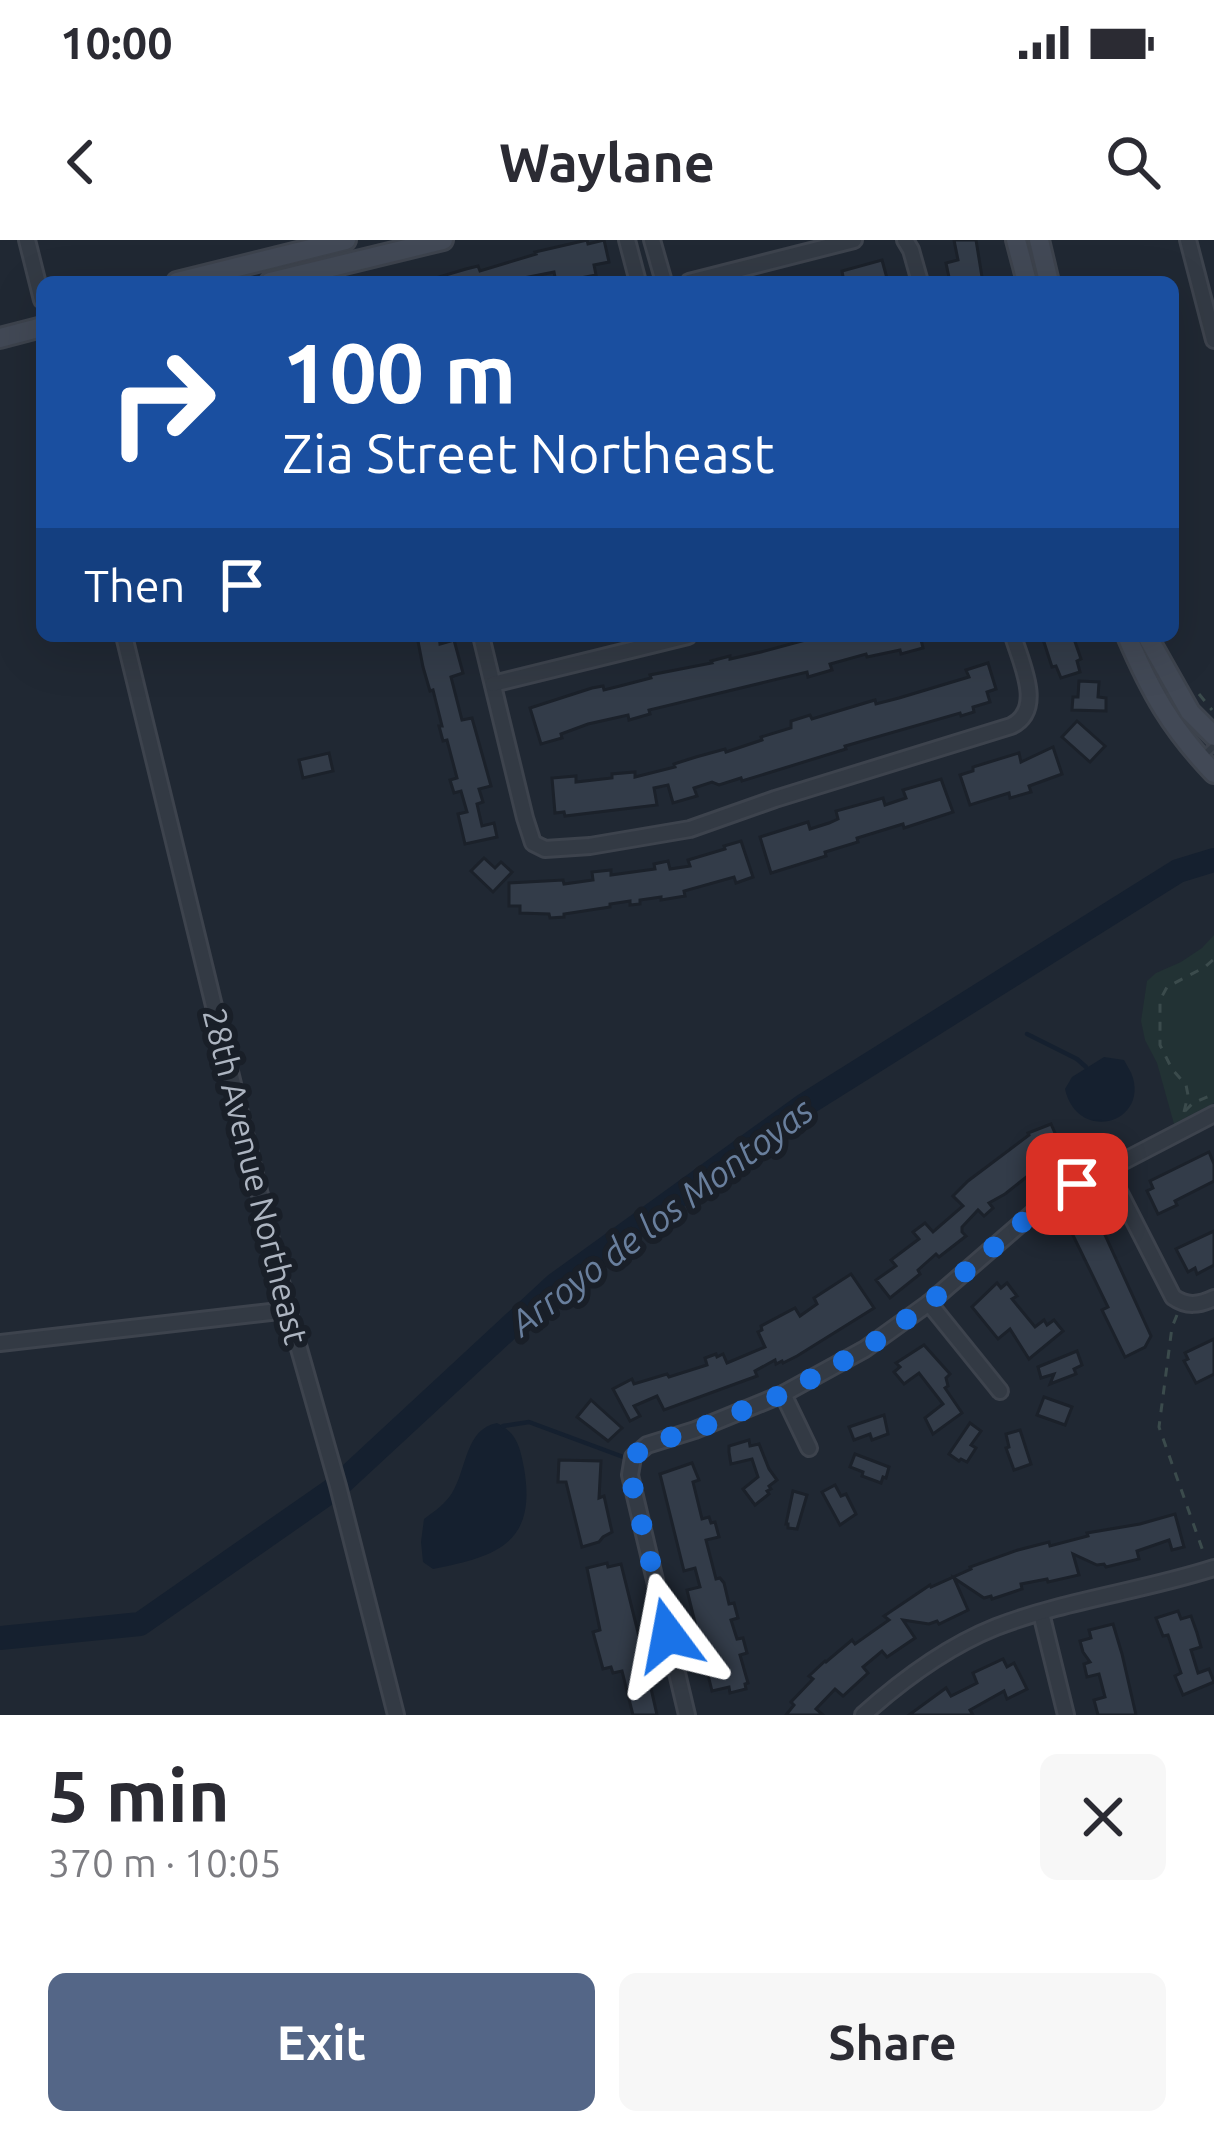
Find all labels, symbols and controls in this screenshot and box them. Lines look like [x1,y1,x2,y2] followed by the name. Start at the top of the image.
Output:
[60,17,173,68] text: 10:00
[48,129,114,195] icon: back
[1100,129,1166,195] icon: search
[499,132,715,192] text: Waylane
[84,324,240,480] icon: right
[282,325,516,419] text: 100 m
[282,423,774,483] text: Zia Street Northeast
[209,552,275,618] icon: arrive
[84,560,185,611] text: Then
[196,1004,316,1348] street label: 28th Avenue Northeast
[500,1089,821,1345] water label: Arroyo de los Montoyas
[1026,1133,1128,1235] pin
[1044,1151,1110,1217] icon: arrive
[605,1572,731,1698] position arrow
[1040,1754,1166,1880] button: close
[48,1755,230,1836] text: 5 min
[48,1841,282,1884] text: 370 m · 10:05
[48,1973,595,2111] button: Exit
[619,1973,1166,2111] button: Share

